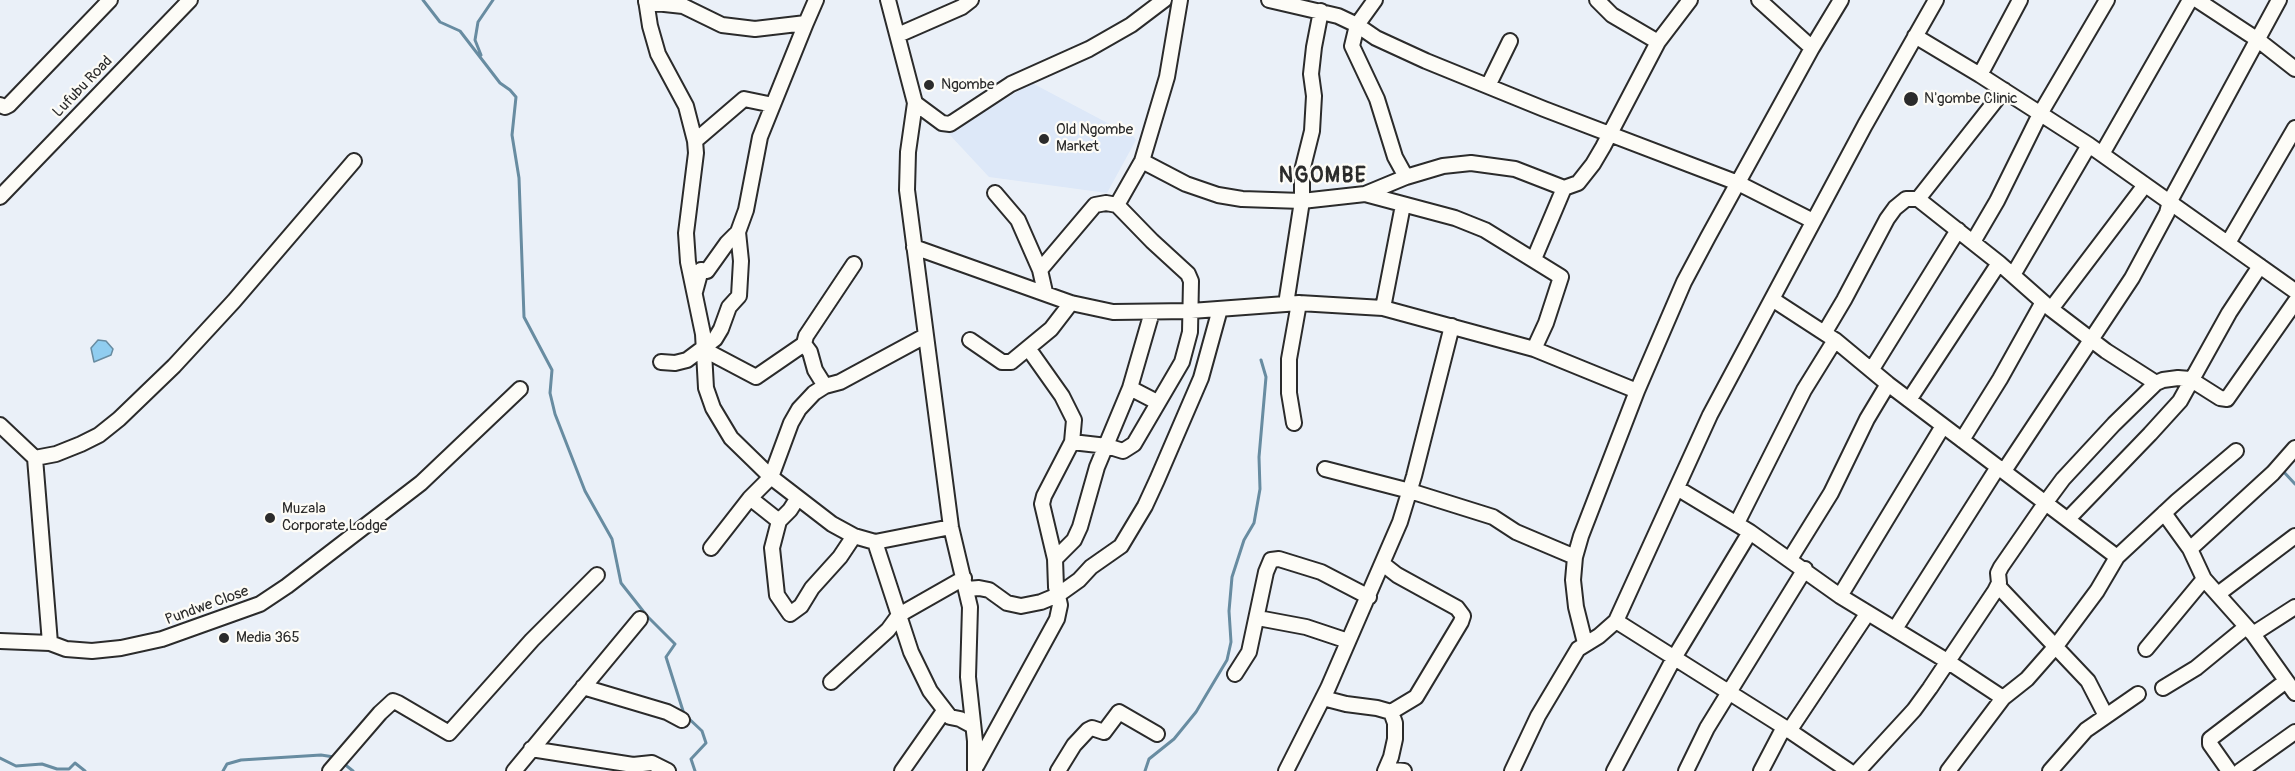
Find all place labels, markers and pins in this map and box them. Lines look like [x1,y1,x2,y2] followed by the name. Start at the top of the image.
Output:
[941,76,994,94] place label: Ngombe
[922,78,936,92] marker: Ngombe
[1902,90,1920,108] marker: N'gombe Clinic
[1924,90,2018,108] place label: N'gombe Clinic
[1056,121,1133,156] place label: Old Ngombe Market
[1037,132,1051,146] marker: Old Ngombe Market
[282,500,387,535] place label: Muzala Corporate Lodge
[263,511,277,525] marker: Muzala Corporate Lodge
[236,629,300,647] place label: Media 365
[217,631,231,645] marker: Media 365

